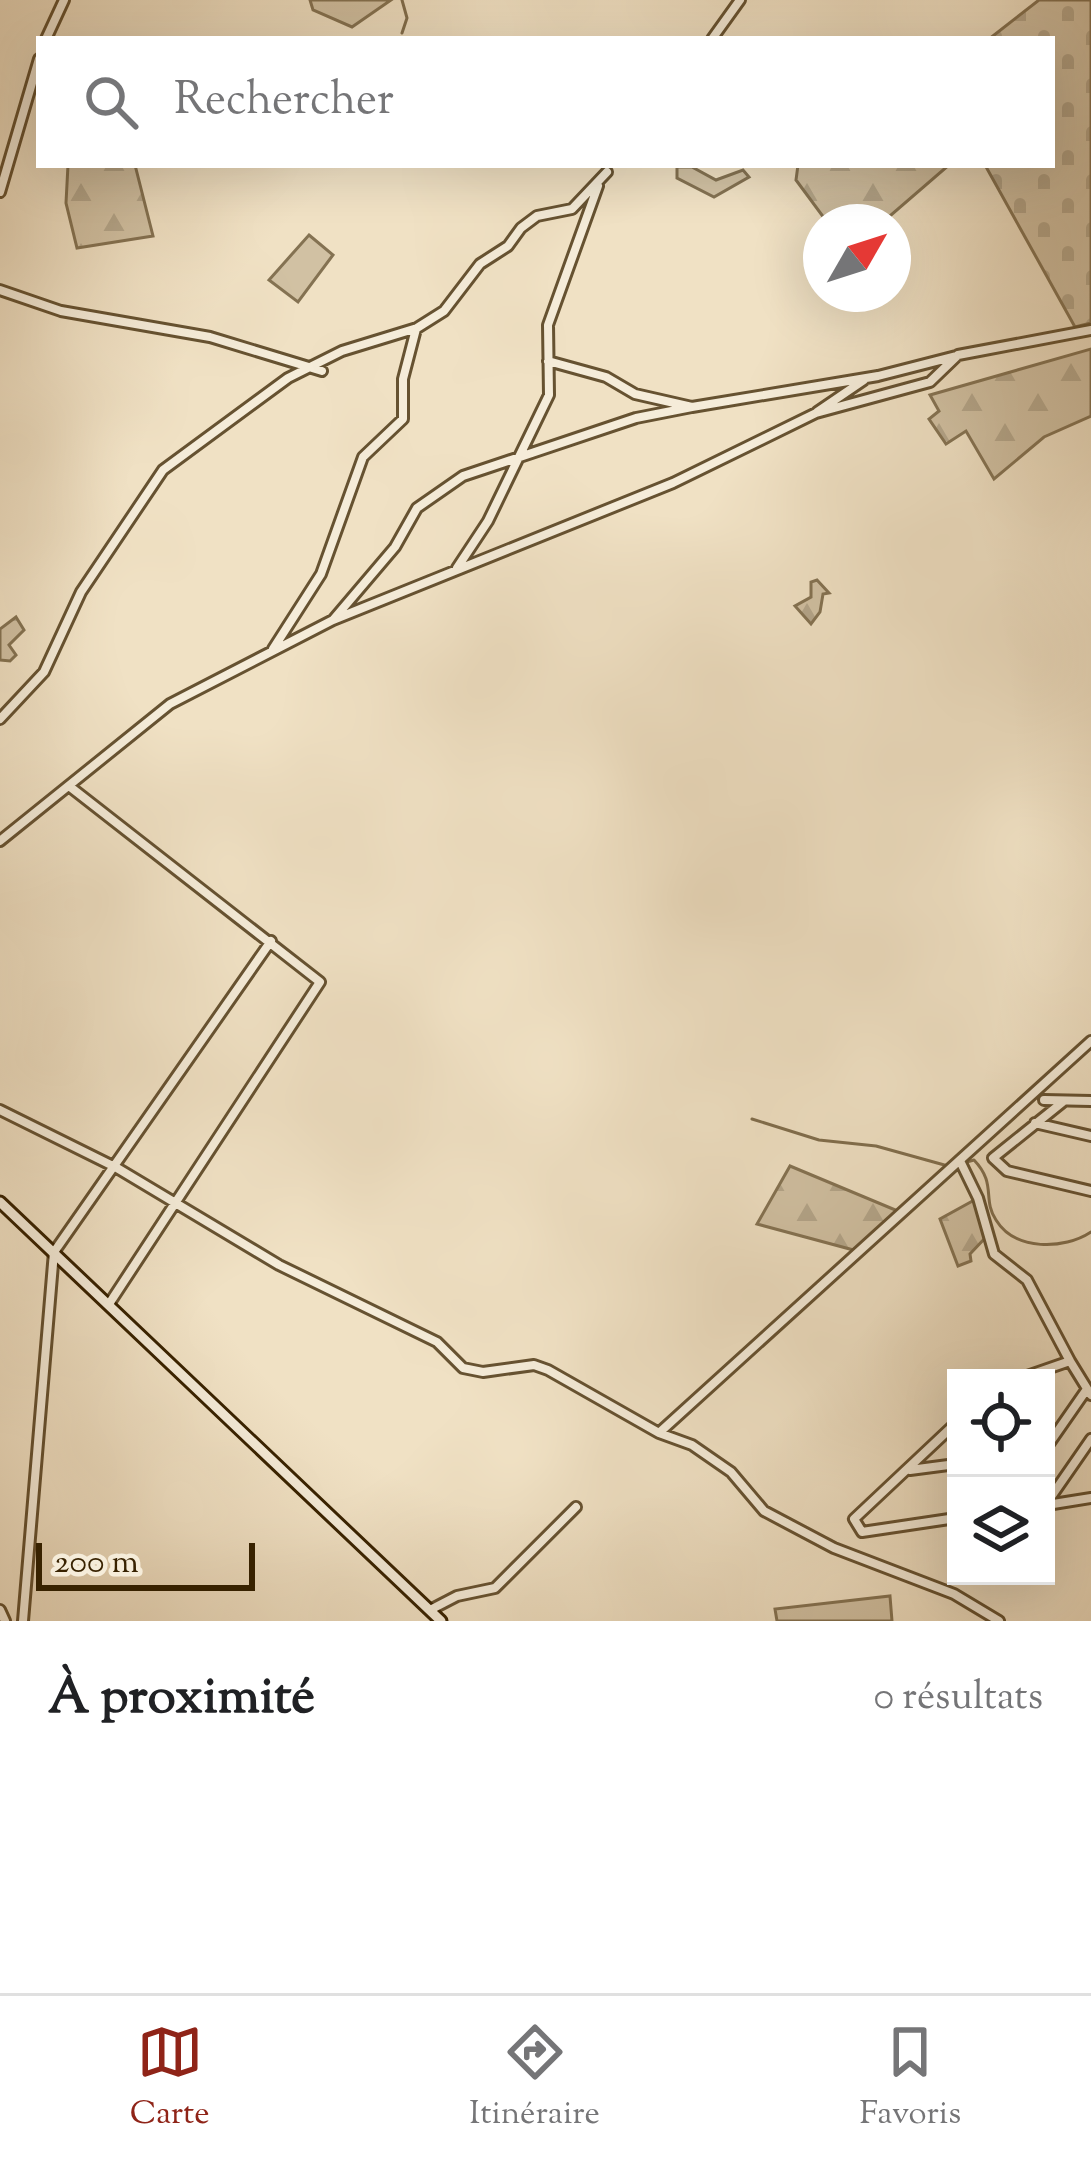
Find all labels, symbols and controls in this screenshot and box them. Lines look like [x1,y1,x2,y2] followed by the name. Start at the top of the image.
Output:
[36,36,1055,168] search box
[78,69,144,135] icon: search
[174,70,394,135] text: Rechercher
[803,204,911,312] north arrow
[947,1369,1055,1585] map controls
[947,1369,1055,1477] button: locate
[947,1477,1055,1585] button: layers
[36,1537,255,1590] scale bar
[54,1540,139,1588] text: 200 m
[48,1663,315,1736] text: À proximité
[873,1671,1043,1727] text: 0 résultats
[130,2019,210,2139] tab: Carte
[469,2019,600,2139] tab: Itinéraire
[860,2019,961,2139] tab: Favoris

